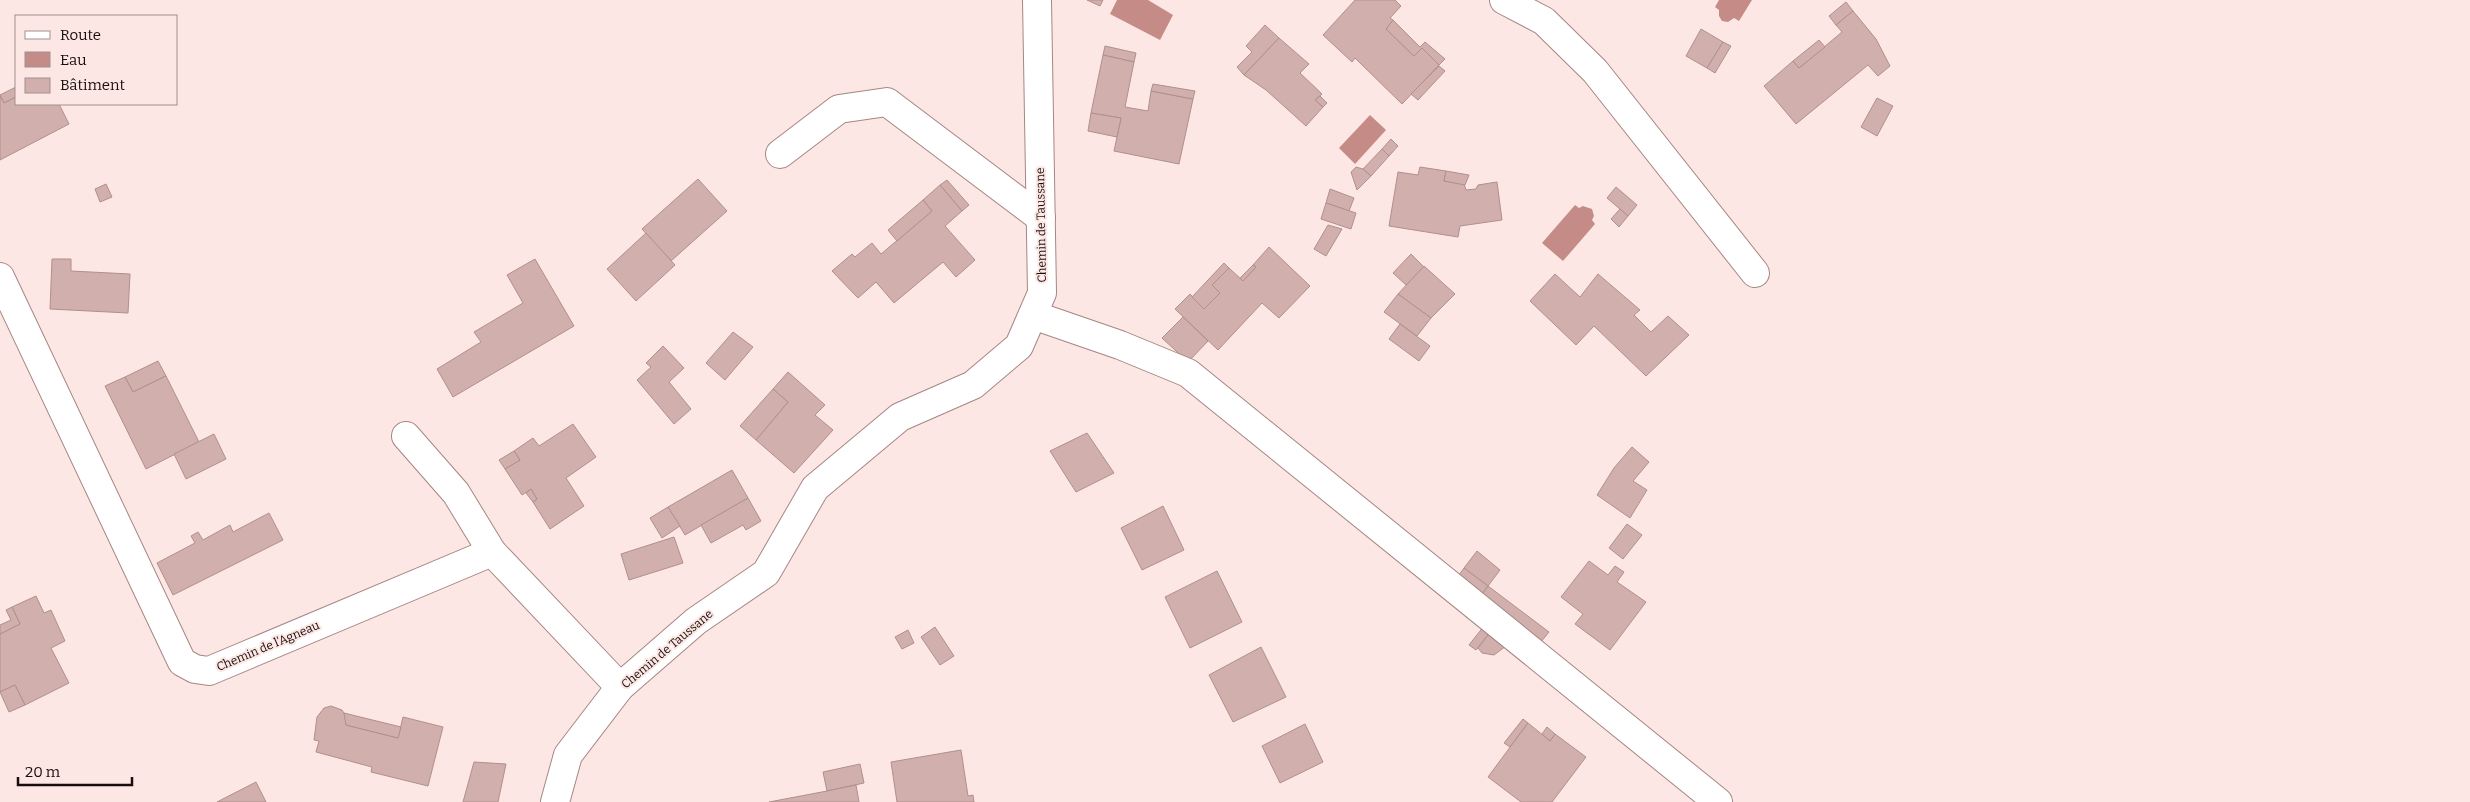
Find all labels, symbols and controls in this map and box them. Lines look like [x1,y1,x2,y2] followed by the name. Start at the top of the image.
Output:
[15,15,178,105] legend
[60,26,101,44] text: Route
[60,51,87,69] text: Eau
[60,76,125,94] text: Bâtiment
[1033,167,1049,283] street label: Chemin de Taussane
[618,607,716,691] street label: Chemin de Taussane
[215,618,322,674] street label: Chemin de l'Agneau
[18,754,131,786] scale bar
[25,763,61,781] text: 20 m

